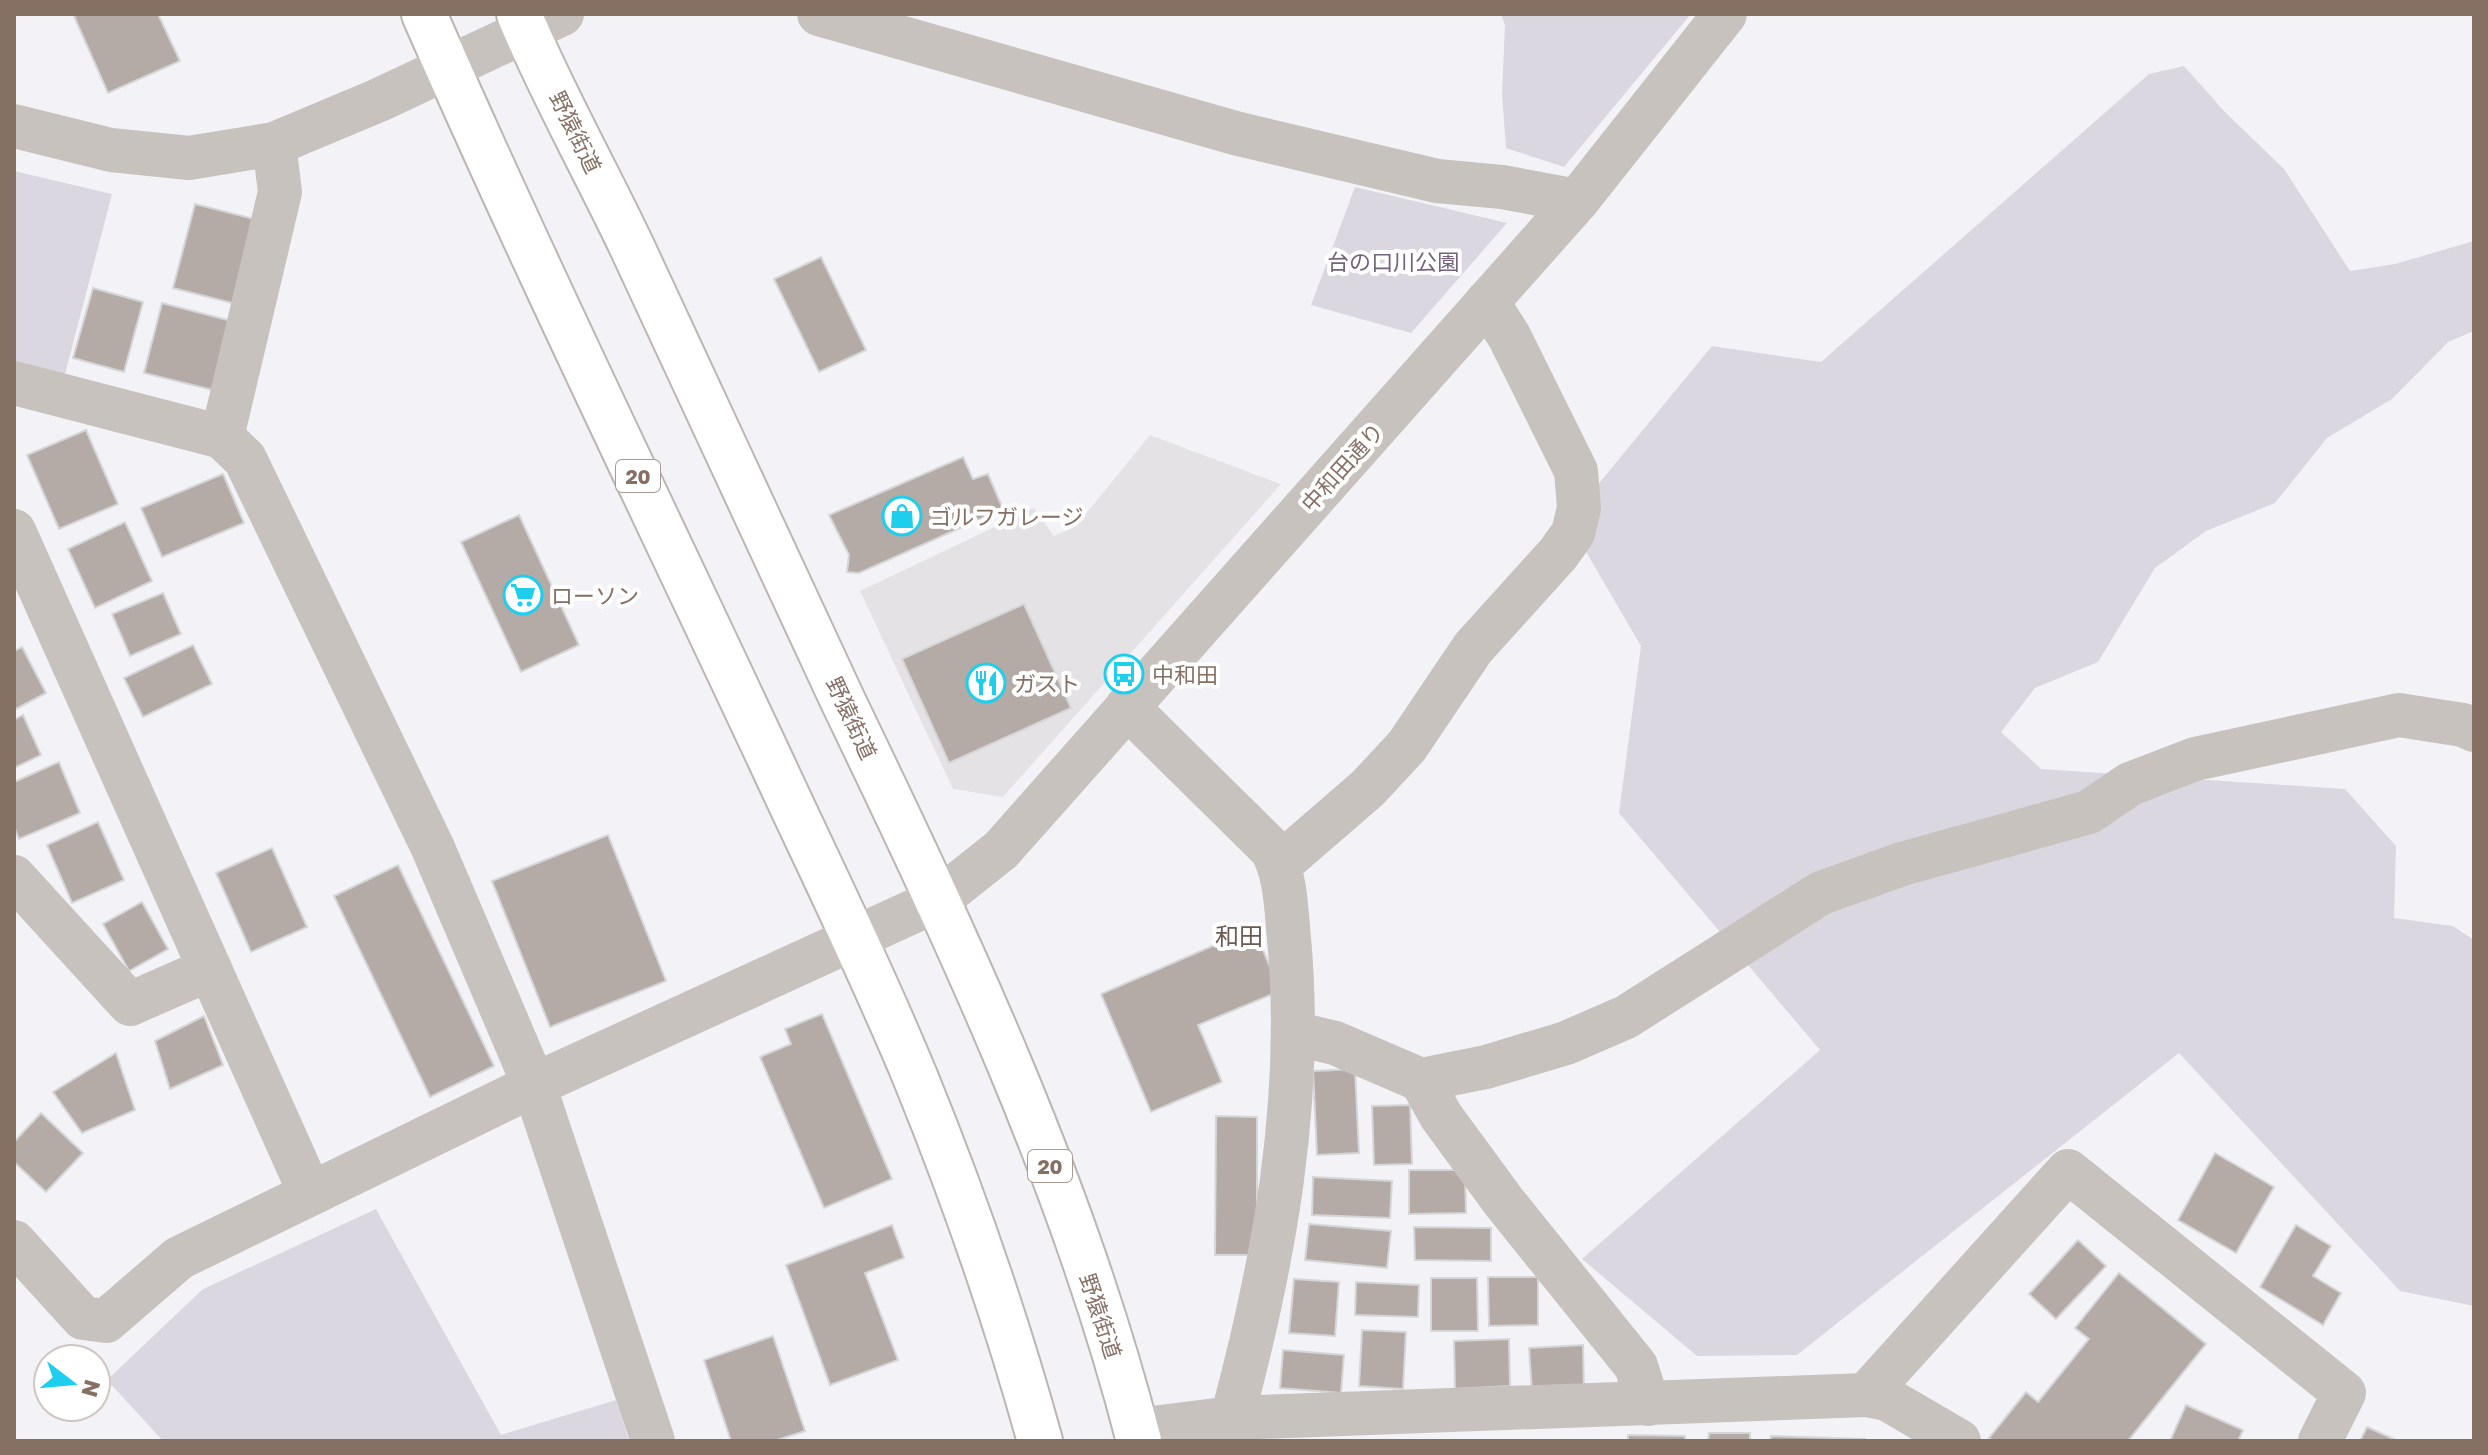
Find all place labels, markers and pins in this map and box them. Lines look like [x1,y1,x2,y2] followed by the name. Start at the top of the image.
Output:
[881,495,923,537] shop icon: ゴルフガレージ
[930,503,1084,530] place label: ゴルフガレージ
[502,574,544,616] supermarket icon: ローソン
[551,582,639,609] place label: ローソン
[1103,653,1145,695] bus stop icon: 中和田
[1152,661,1218,688] place label: 中和田
[965,662,1007,704] restaurant icon: ガスト
[1014,670,1080,697] place label: ガスト

